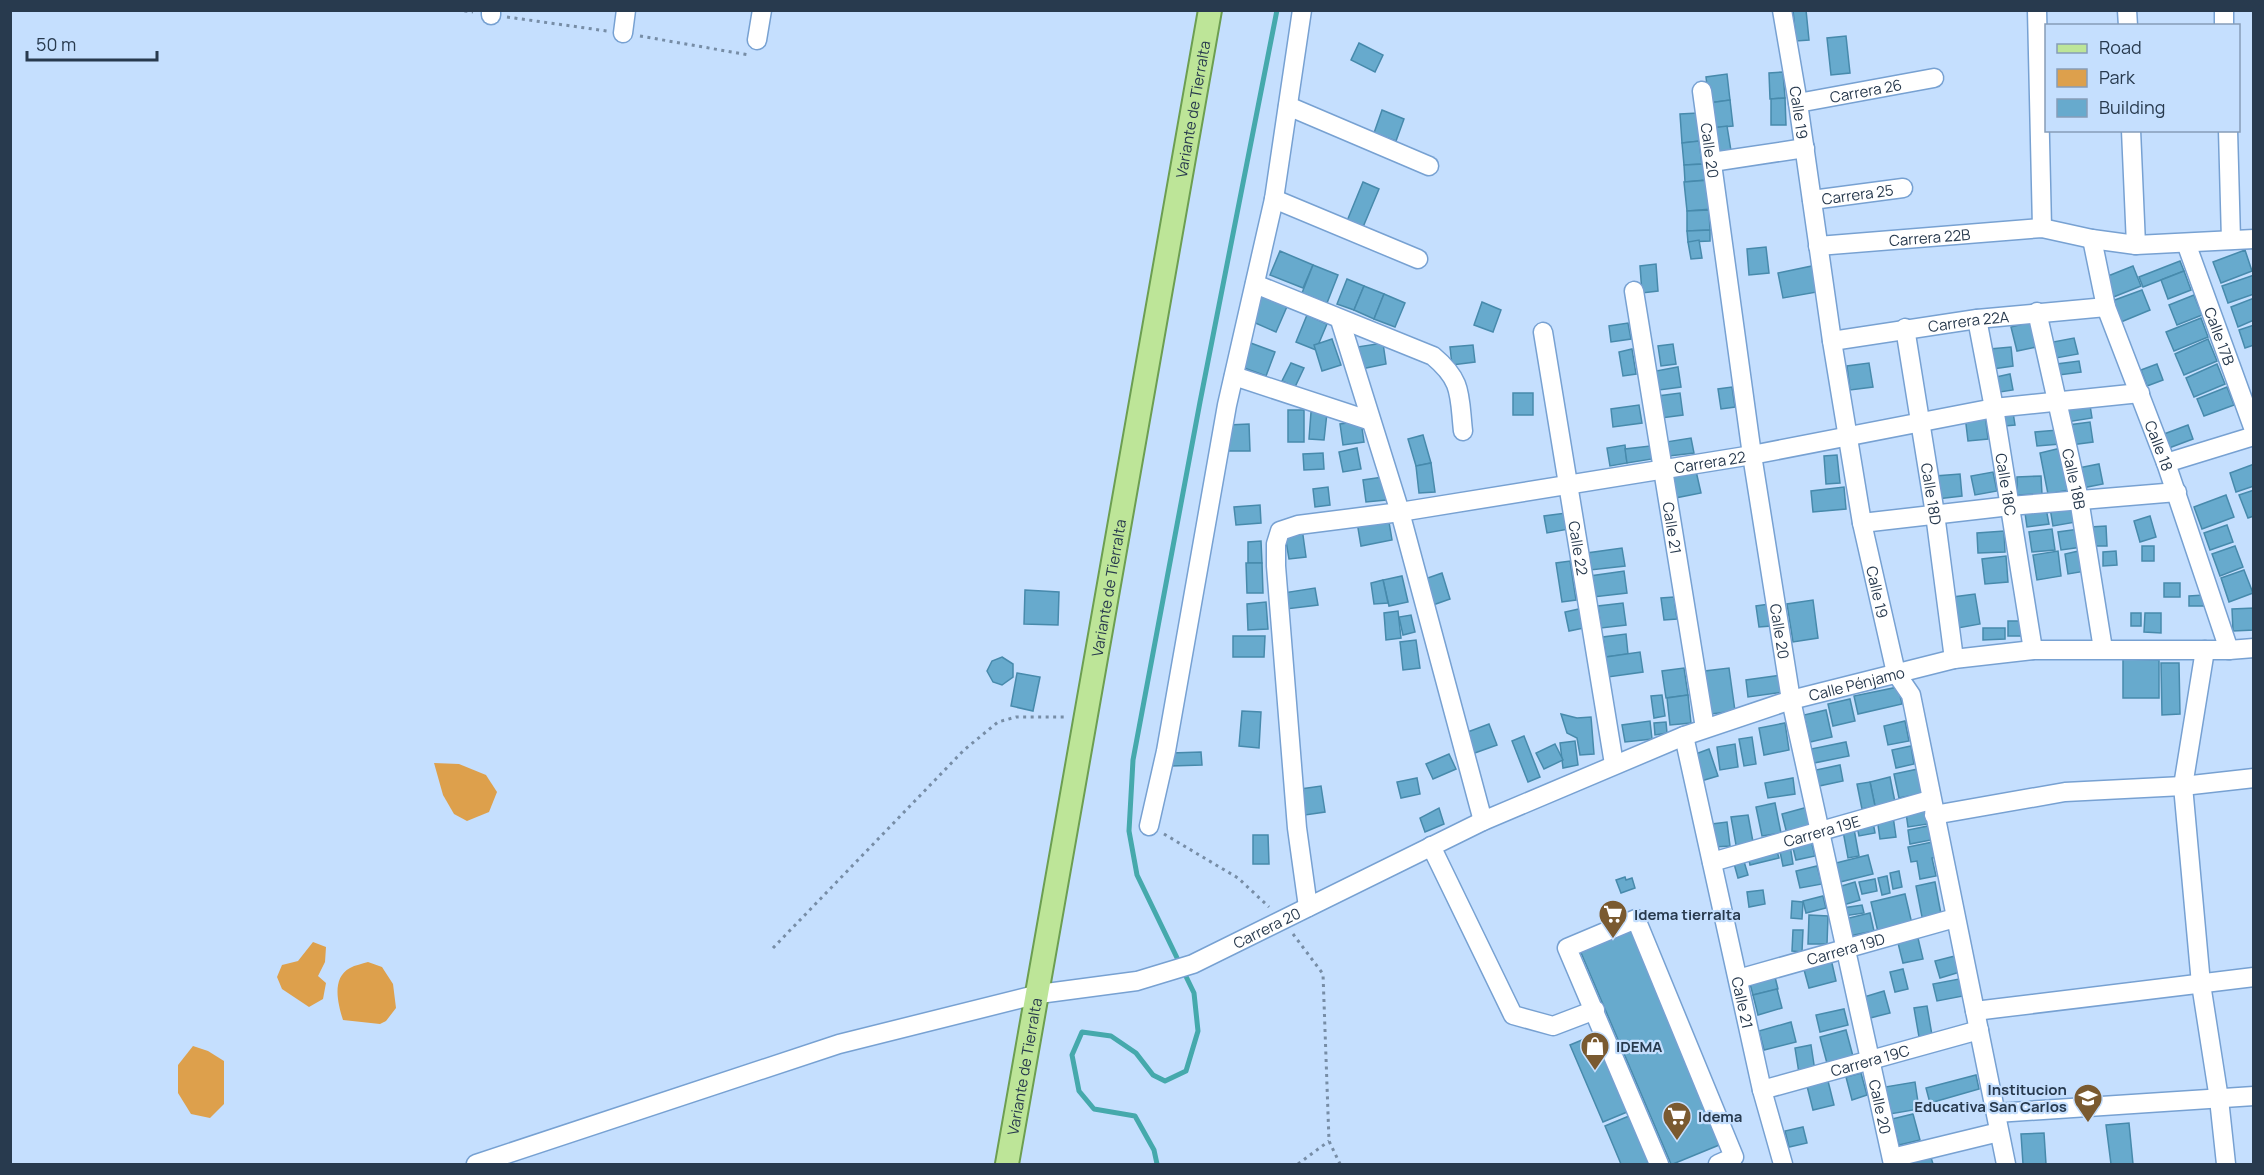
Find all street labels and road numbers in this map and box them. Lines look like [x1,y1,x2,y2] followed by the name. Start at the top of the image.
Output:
[1170,39,1215,180] street label: Variante de Tierralta
[1828,74,1904,107] street label: Carrera 26
[1785,85,1814,140] street label: Calle 19
[1696,121,1724,179] street label: Calle 20
[1820,179,1895,209] street label: Carrera 25
[1888,223,1971,251] street label: Carrera 22B
[2200,304,2240,368] street label: Calle 17B
[1927,306,2010,337] street label: Carrera 22A
[2140,417,2178,474] street label: Calle 18
[1673,446,1747,478] street label: Carrera 22
[2057,446,2091,511] street label: Calle 18B
[1991,452,2022,518] street label: Calle 18C
[1916,461,1947,526] street label: Calle 18D
[1658,500,1687,555] street label: Calle 21
[1086,518,1131,658] street label: Variante de Tierralta
[1564,519,1593,577] street label: Calle 22
[1862,564,1894,620] street label: Calle 19
[1765,602,1795,660] street label: Calle 20
[1807,661,1907,706] street label: Calle Pénjamo
[1781,810,1862,852] street label: Carrera 19E
[1229,902,1304,953] street label: Carrera 20
[1804,928,1887,970] street label: Carrera 19D
[1727,975,1759,1030] street label: Calle 21
[1002,996,1047,1137] street label: Variante de Tierralta
[1828,1039,1912,1081] street label: Carrera 19C
[1864,1077,1897,1136] street label: Calle 20

